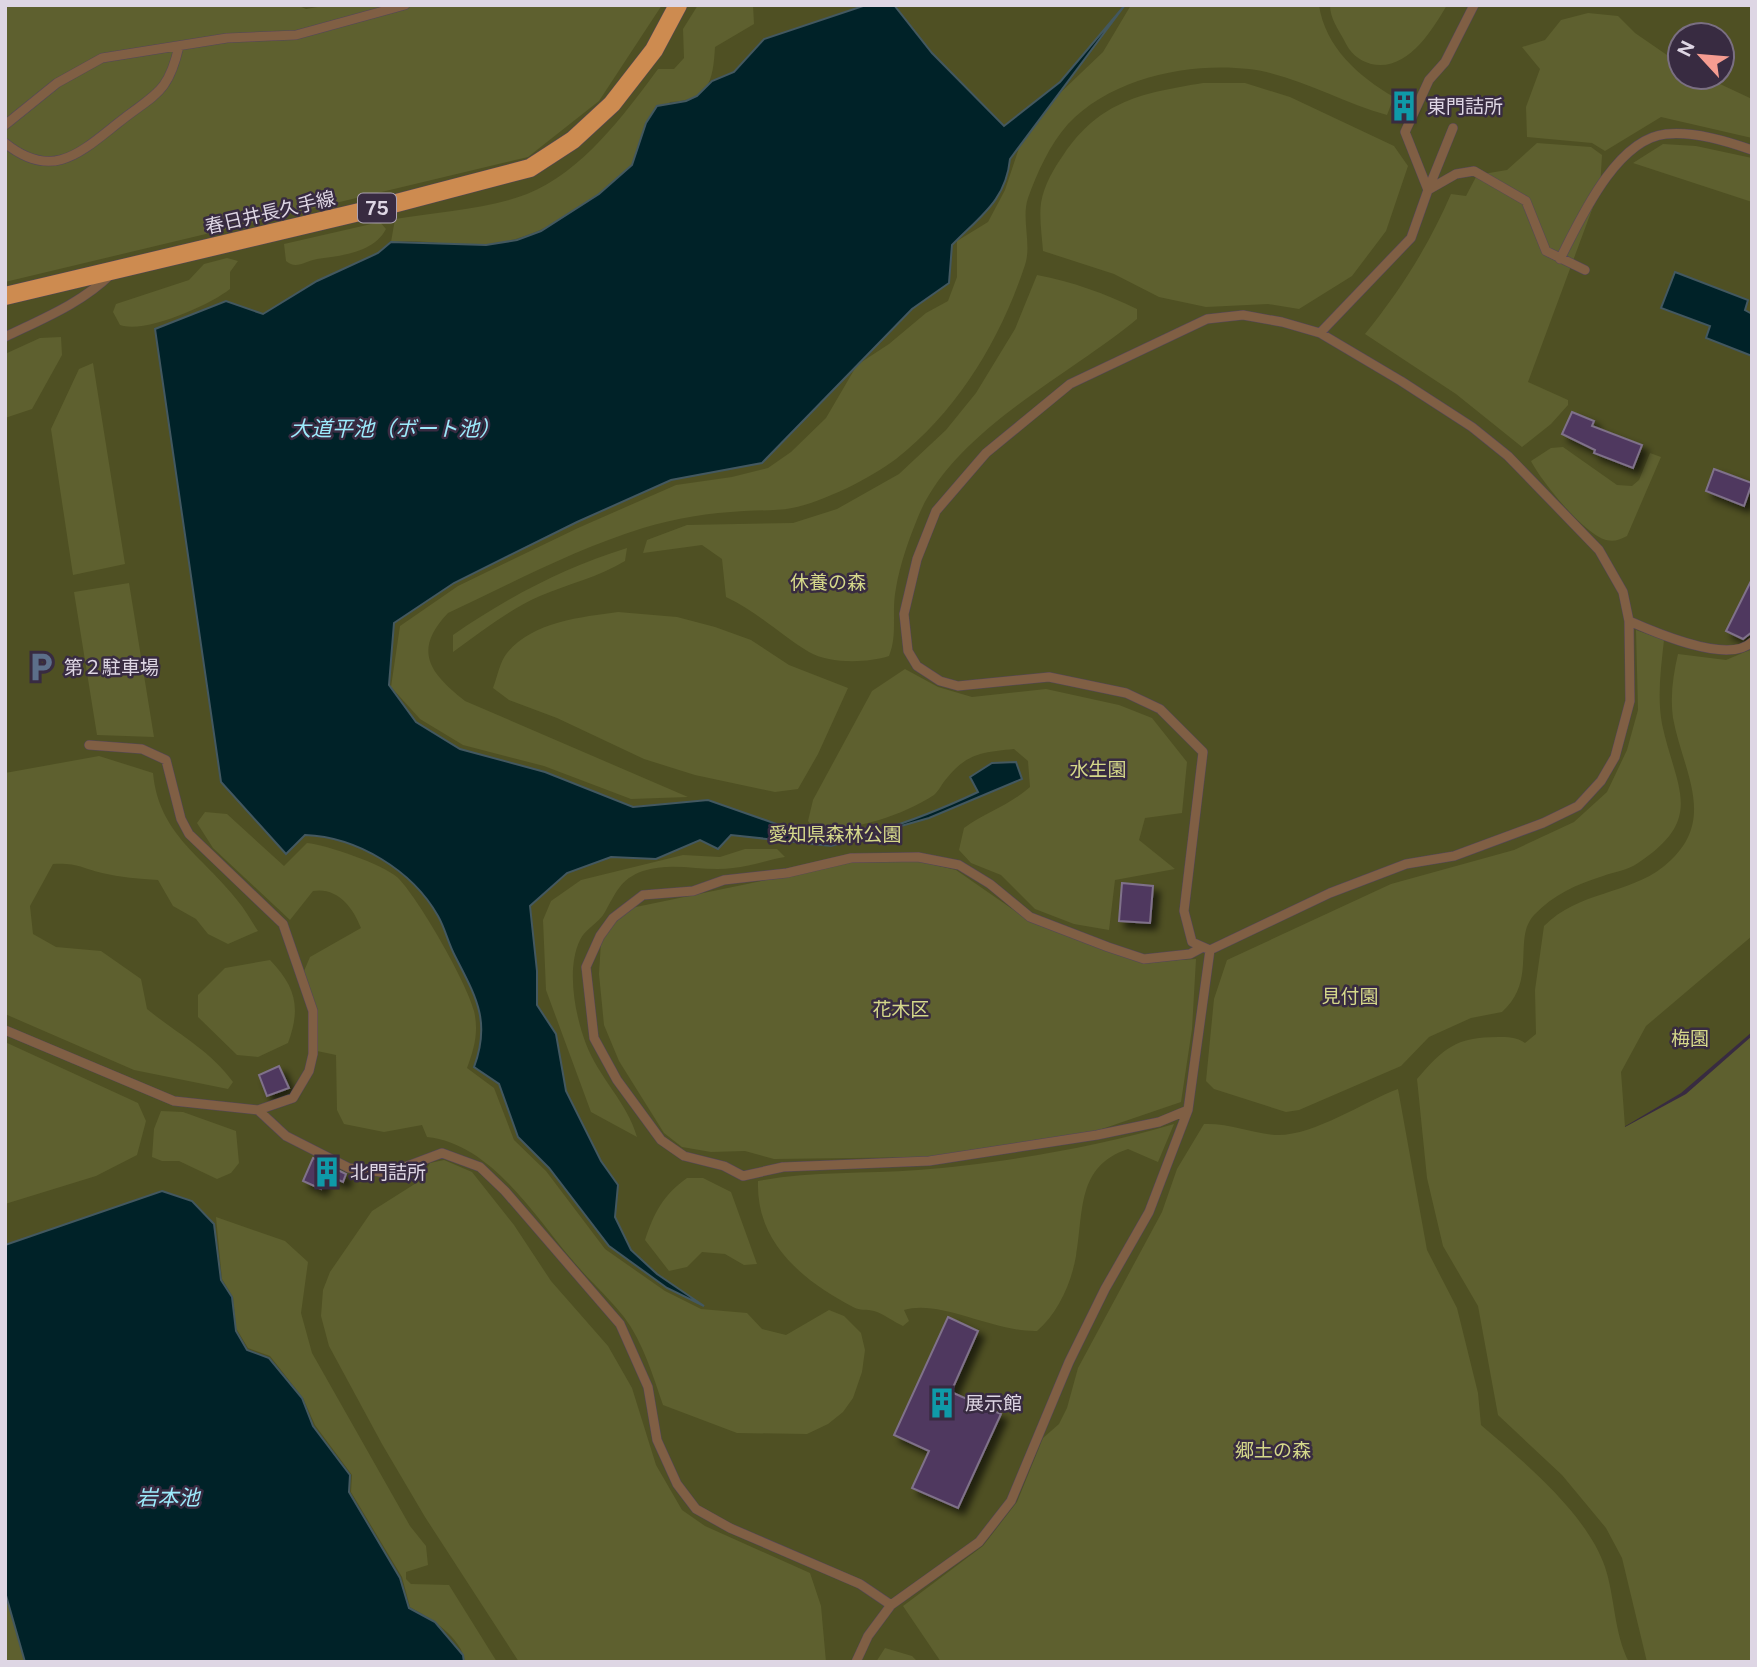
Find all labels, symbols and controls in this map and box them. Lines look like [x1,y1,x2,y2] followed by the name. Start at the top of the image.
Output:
[1666,21,1736,91] north arrow
[1673,37,1699,60] text: N
[1387,89,1421,123] building icon: 東門詰所
[1427,95,1503,117] place label: 東門詰所
[203,186,337,238] street label: 春日井長久手線
[358,194,396,223] road number: 75
[290,416,500,441] water label: 大道平池（ボート池）
[790,571,866,593] park label: 休養の森
[24,650,58,684] parking icon: 第２駐車場
[64,656,159,678] place label: 第２駐車場
[1069,758,1127,780] park label: 水生園
[768,823,902,845] park label: 愛知県森林公園
[1321,985,1379,1007] park label: 見付園
[872,998,930,1020] park label: 花木区
[1671,1027,1709,1049] park label: 梅園
[310,1155,344,1189] building icon: 北門詰所
[350,1161,426,1183] place label: 北門詰所
[925,1386,959,1420] building icon: 展示館
[965,1392,1022,1414] place label: 展示館
[1235,1439,1311,1461] park label: 郷土の森
[137,1485,201,1510] water label: 岩本池

